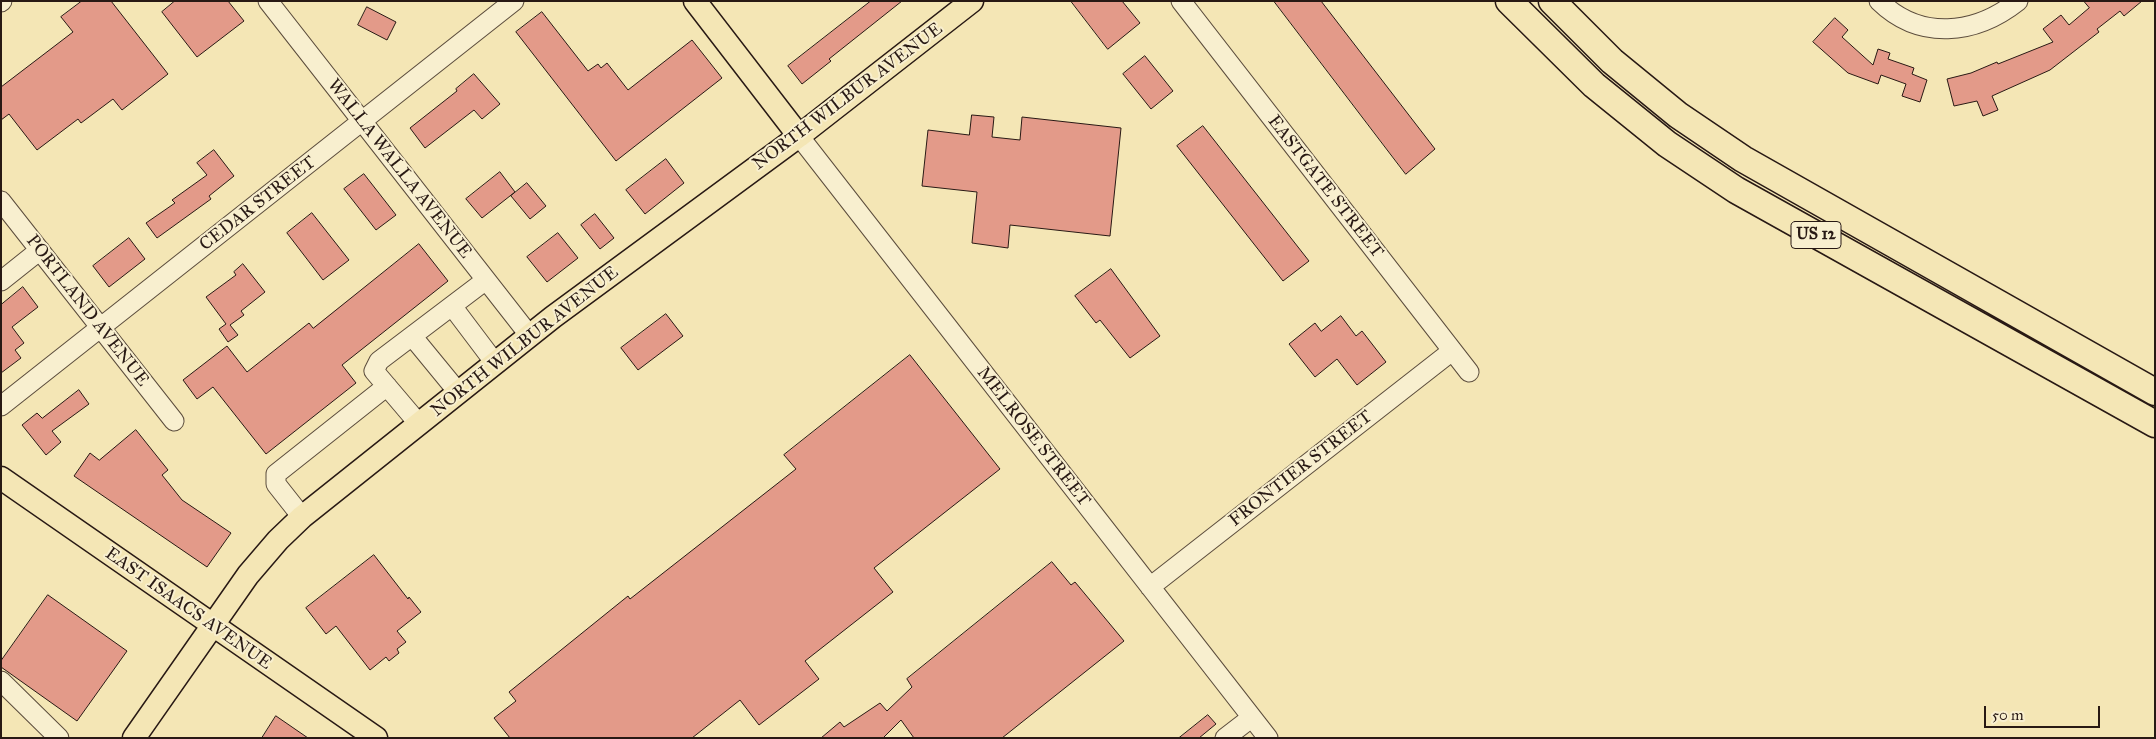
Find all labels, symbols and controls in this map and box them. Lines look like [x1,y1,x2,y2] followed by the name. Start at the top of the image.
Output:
[749,19,947,175] street label: NORTH WILBUR AVENUE
[322,75,476,263] street label: WALLA WALLA AVENUE
[1263,111,1387,263] street label: EASTGATE STREET
[196,152,320,256] street label: CEDAR STREET
[1791,222,1841,248] road number: US 12
[21,231,153,391] street label: PORTLAND AVENUE
[427,262,623,422] street label: NORTH WILBUR AVENUE
[972,363,1094,511] street label: MELROSE STREET
[1225,406,1377,532] street label: FRONTIER STREET
[100,543,276,675] street label: EAST ISAACS AVENUE
[1986,696,2102,728] scale bar
[1992,706,2024,724] text: 50 m

